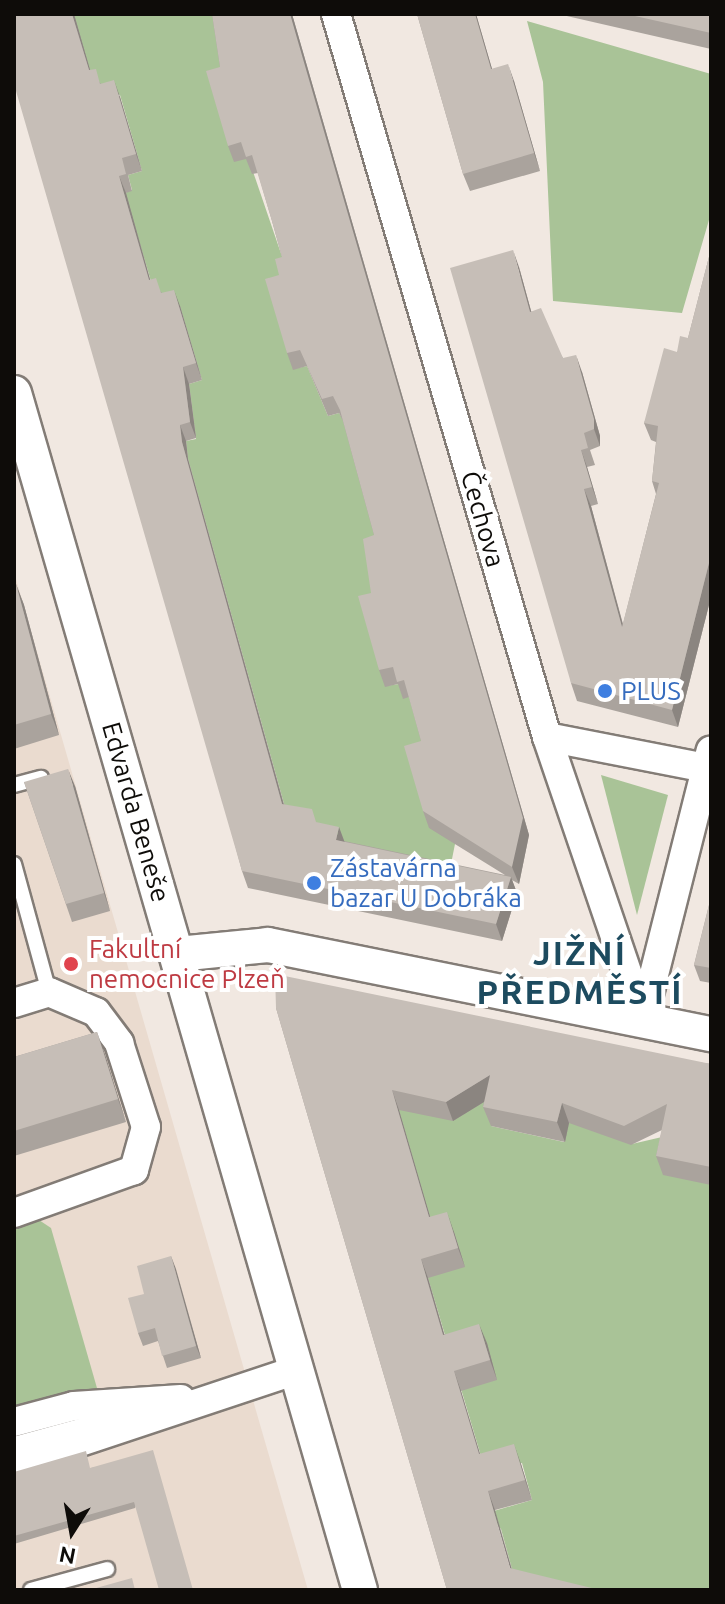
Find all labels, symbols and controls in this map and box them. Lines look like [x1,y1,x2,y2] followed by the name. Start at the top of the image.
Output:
[454,467,512,571] street label: Čechova
[621,675,681,707] place label: PLUS
[596,682,614,700] marker: PLUS
[95,718,177,906] street label: Edvarda Beneše
[330,852,522,914] place label: Zástavárna bazar U Dobráka
[305,874,323,892] marker: Zástavárna bazar U Dobráka
[477,932,683,1012] district label: JIŽNÍ PŘEDMĚSTÍ
[89,933,285,994] place label: Fakultní nemocnice Plzeň
[60,953,82,975] marker: Fakultní nemocnice Plzeň
[32,1492,112,1572] north arrow
[57,1542,78,1570] text: N

